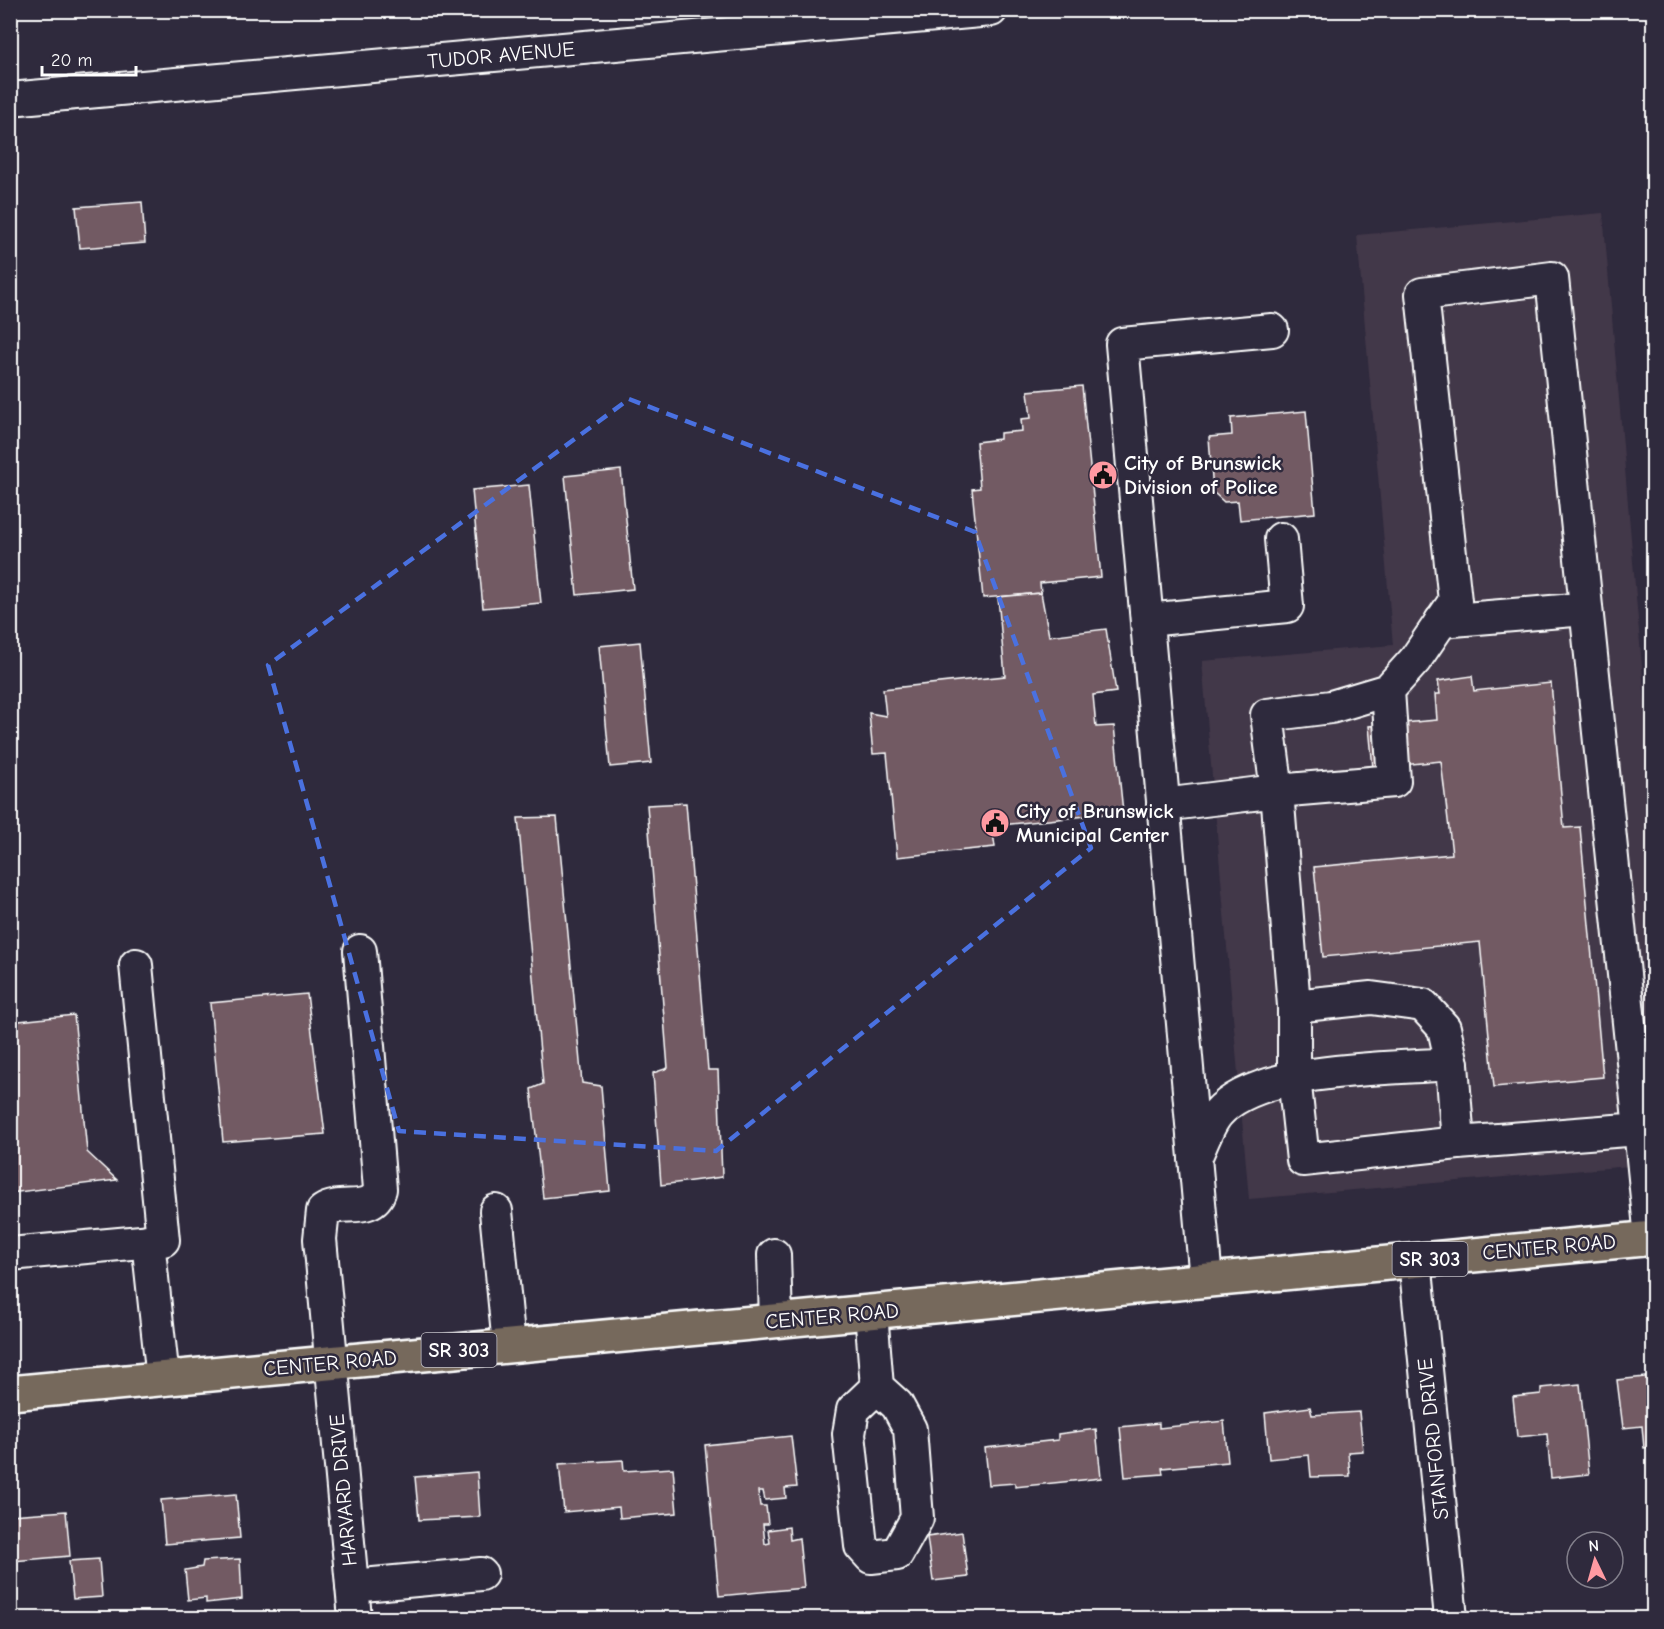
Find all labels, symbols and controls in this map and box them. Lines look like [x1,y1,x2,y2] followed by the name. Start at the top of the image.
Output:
[426,37,576,73] street label: TUDOR AVENUE
[42,39,136,77] scale bar
[51,50,92,71] text: 20 m
[1124,451,1282,499] place label: City of Brunswick Division of Police
[1087,459,1119,491] public building icon: City of Brunswick Division of Police
[1016,799,1174,847] place label: City of Brunswick Municipal Center
[979,807,1011,839] public building icon: City of Brunswick Municipal Center
[1481,1229,1617,1265] street label: CENTER ROAD
[1392,1242,1468,1276] road number: SR 303
[764,1298,900,1334] street label: CENTER ROAD
[422,1333,496,1367] road number: SR 303
[262,1345,398,1381] street label: CENTER ROAD
[1413,1357,1453,1521] street label: STANFORD DRIVE
[324,1413,362,1567] street label: HARVARD DRIVE
[1565,1530,1625,1590] north arrow
[1588,1537,1600,1555] text: N

